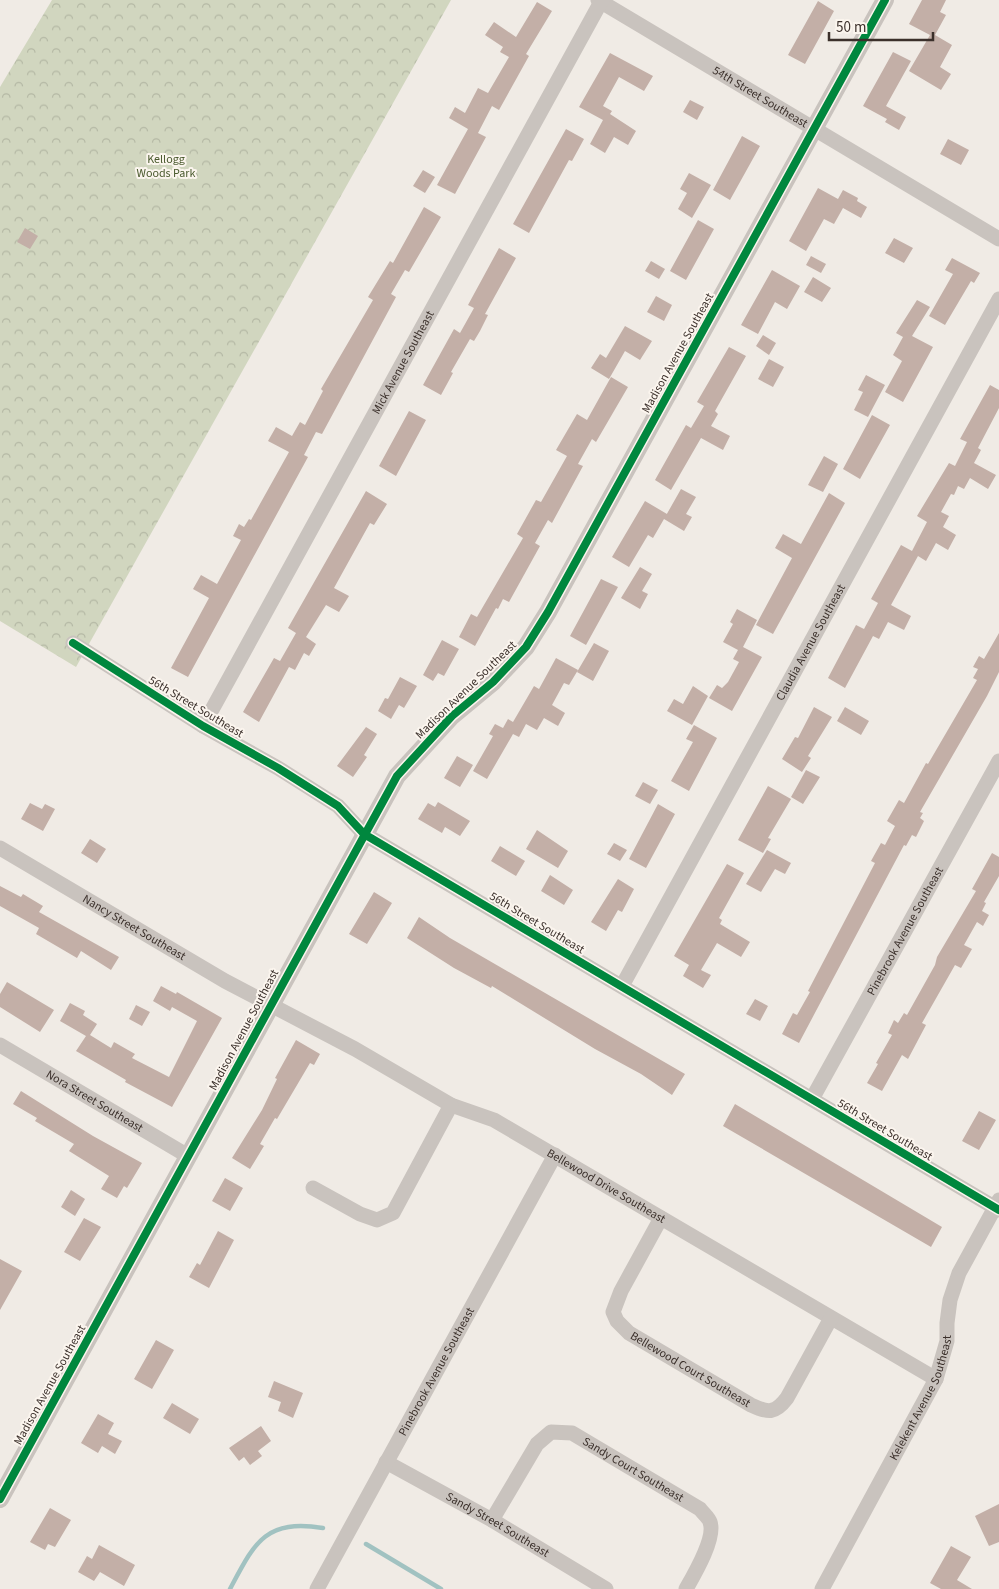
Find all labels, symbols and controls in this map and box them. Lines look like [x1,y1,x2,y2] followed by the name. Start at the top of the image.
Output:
[829,10,933,42] scale bar
[836,17,866,38] text: 50 m
[710,62,811,132] street label: 54th Street Southeast
[137,151,196,182] park label: Kellogg Woods Park
[638,290,718,416] street label: Madison Avenue Southeast
[368,308,438,417] street label: Mick Avenue Southeast
[772,581,850,704] street label: Claudia Avenue Southeast
[412,637,520,743] street label: Madison Avenue Southeast
[145,672,247,742] street label: 56th Street Southeast
[863,864,947,998] street label: Pinebrook Avenue Southeast
[486,888,588,958] street label: 56th Street Southeast
[79,890,189,965] street label: Nancy Street Southeast
[205,966,283,1094] street label: Madison Avenue Southeast
[43,1066,146,1136] street label: Nora Street Southeast
[834,1095,936,1165] street label: 56th Street Southeast
[544,1144,669,1227] street label: Bellewood Drive Southeast
[394,1304,478,1439] street label: Pinebrook Avenue Southeast
[10,1322,90,1448] street label: Madison Avenue Southeast
[627,1327,754,1412] street label: Bellewood Court Southeast
[885,1335,956,1463] street label: Kelekent Avenue Southeast
[579,1433,687,1506] street label: Sandy Court Southeast
[443,1488,553,1561] street label: Sandy Street Southeast

